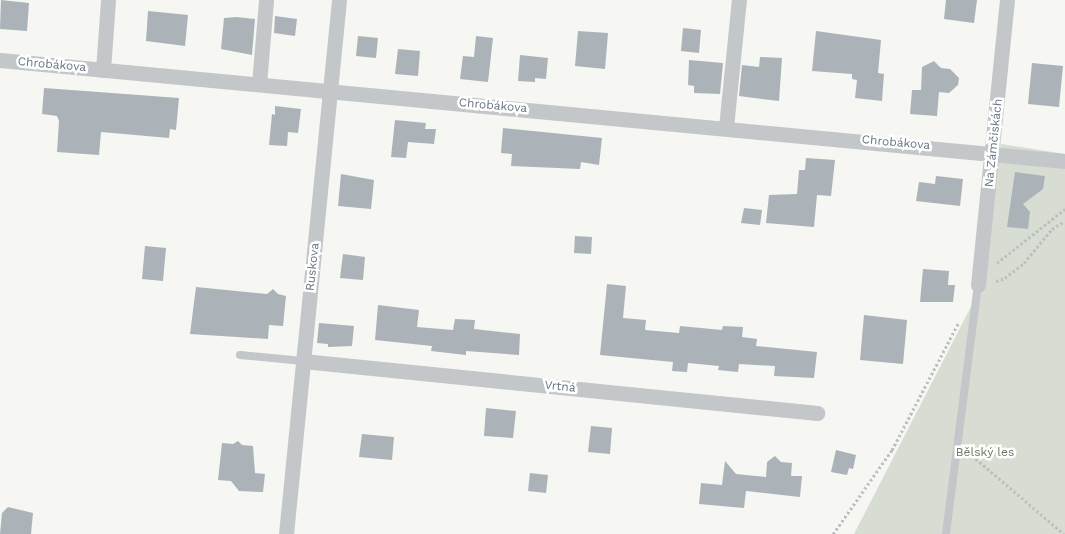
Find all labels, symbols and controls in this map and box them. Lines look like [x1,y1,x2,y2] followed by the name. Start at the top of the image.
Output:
[17,55,87,75] street label: Chrobákova
[458,96,528,116] street label: Chrobákova
[982,98,1006,188] street label: Na Zámčiskách
[861,133,931,153] street label: Chrobákova
[303,242,323,292] street label: Ruskova
[544,378,576,396] street label: Vrtná
[956,446,1014,460] park label: Bělský les

